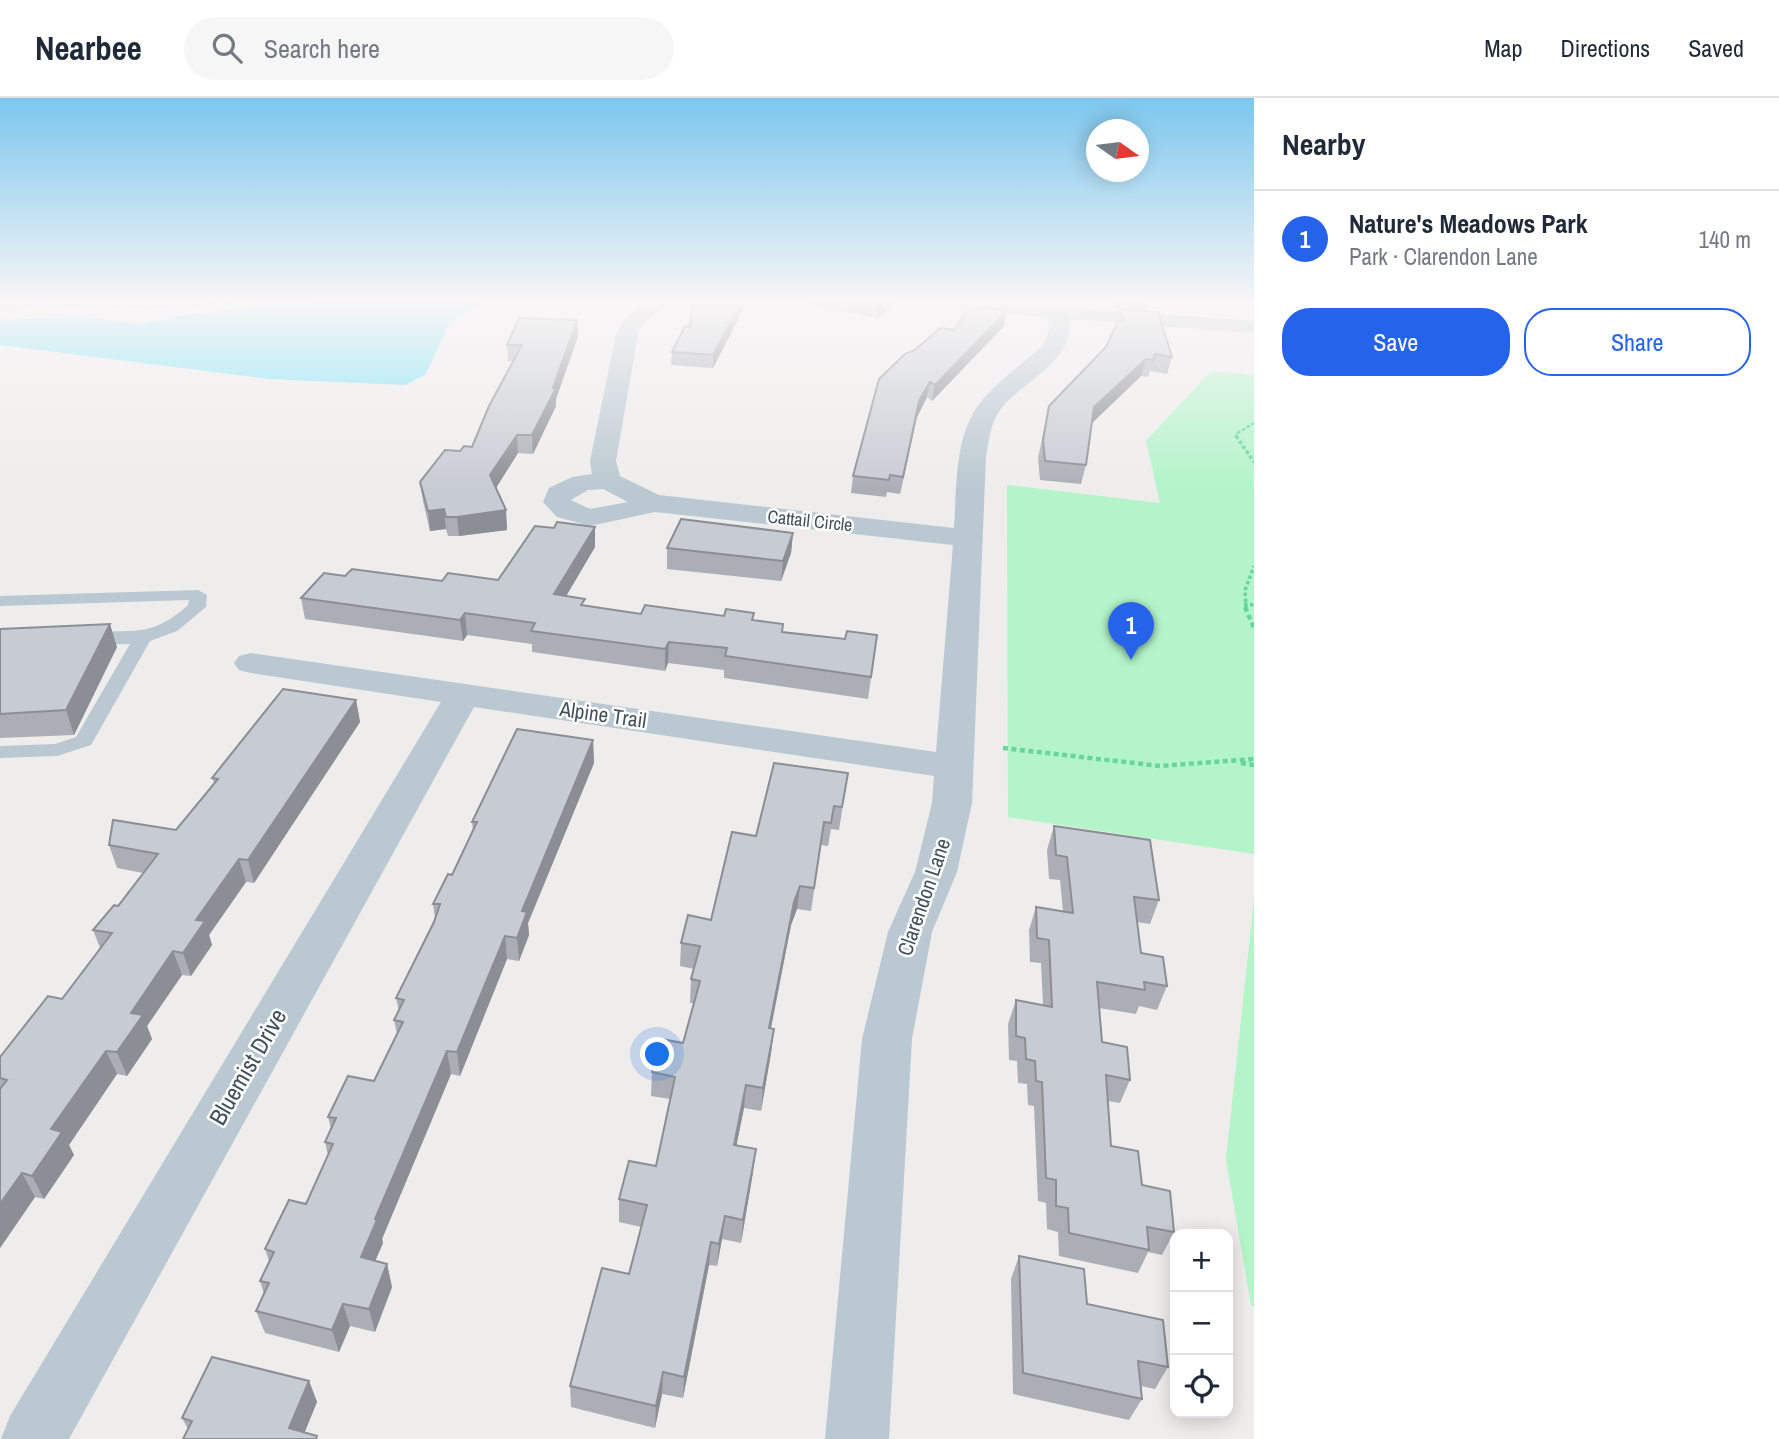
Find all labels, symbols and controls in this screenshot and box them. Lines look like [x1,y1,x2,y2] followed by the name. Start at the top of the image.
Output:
[184,17,674,80] search box
[35,26,142,70] text: Nearbee
[208,29,246,67] icon: search
[264,31,380,66] text: Search here
[1484,32,1522,64] text: Map
[1560,32,1650,64] text: Directions
[1688,32,1744,64] text: Saved
[1086,119,1149,182] north arrow
[1282,124,1365,164] text: Nearby
[1349,206,1588,241] text: Nature's Meadows Park
[1300,224,1310,255] text: 1
[1699,224,1751,255] text: 140 m
[1349,241,1538,272] text: Park · Clarendon Lane
[1282,308,1510,376] button: Save
[1524,308,1751,376] button: Share
[766,504,854,537] street label: Cattail Circle
[1108,602,1154,660] pin: 1
[557,694,648,735] street label: Alpine Trail
[890,834,957,959] street label: Clarendon Lane
[201,1003,293,1130] street label: Bluemist Drive
[640,1037,674,1071] your location
[1170,1229,1233,1418] map controls
[1170,1229,1233,1292] button: +
[1170,1292,1233,1355] button: −
[1170,1355,1233,1418] button: locate

